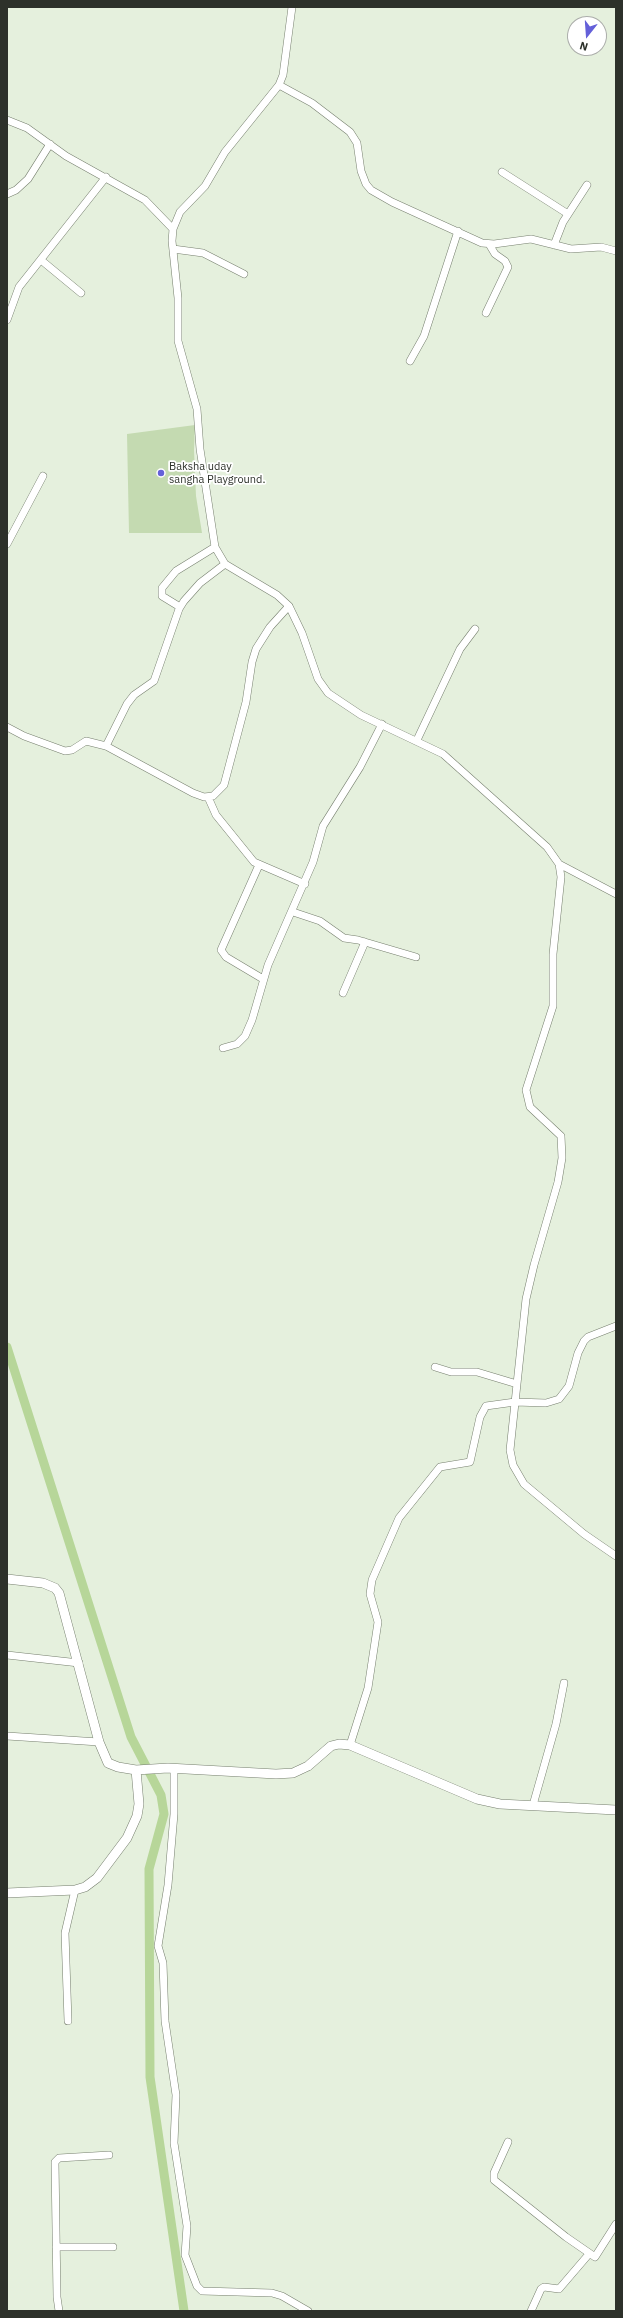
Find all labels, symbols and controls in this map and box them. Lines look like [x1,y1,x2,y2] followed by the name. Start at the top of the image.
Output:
[567,16,607,56] north arrow
[578,39,590,54] text: N
[169,460,265,486] place label: Baksha uday sangha Playground.
[156,468,166,478] marker: Baksha uday sangha Playground.

